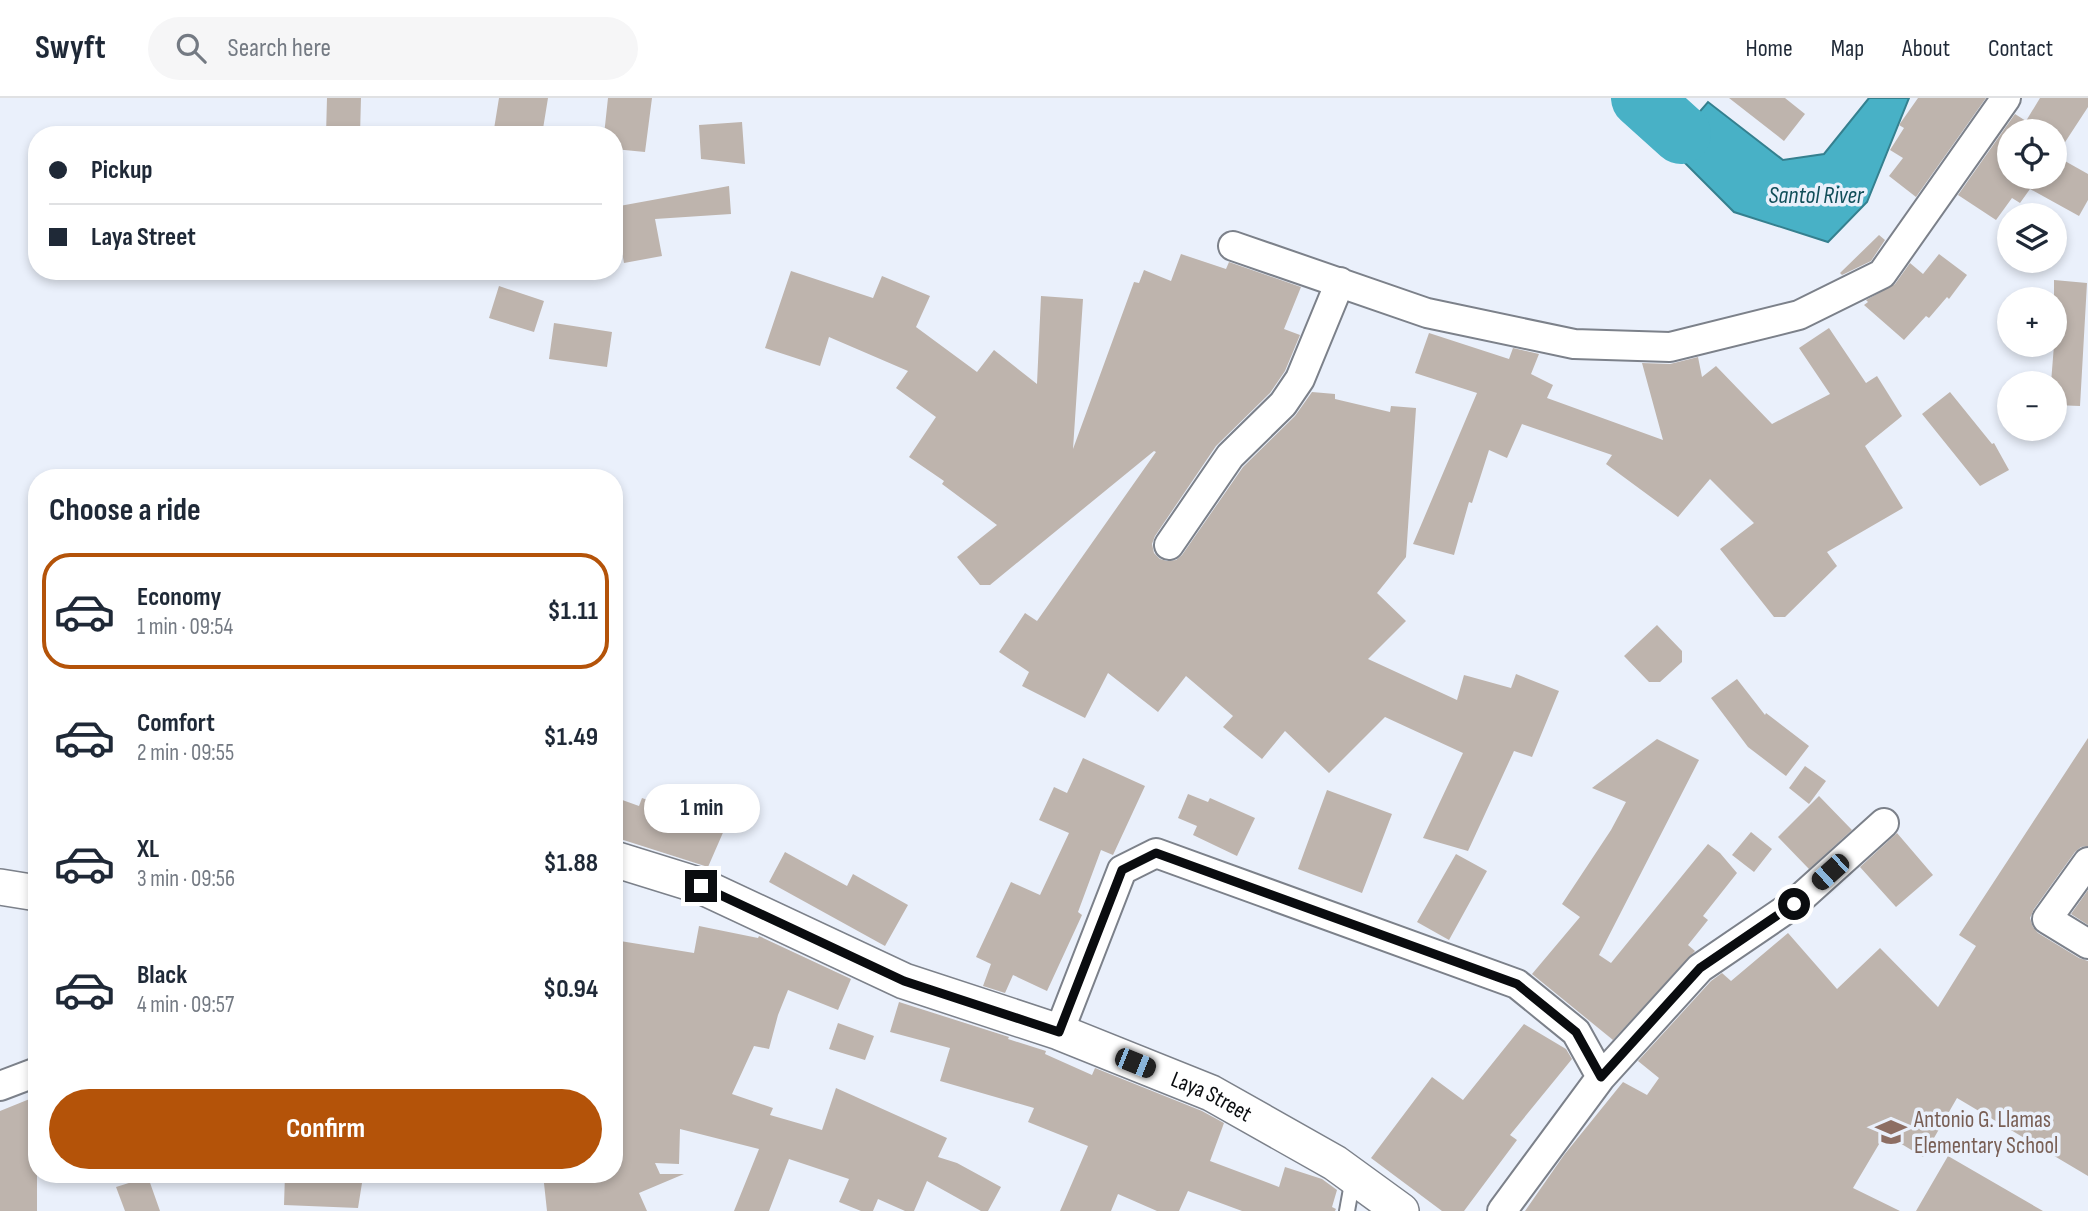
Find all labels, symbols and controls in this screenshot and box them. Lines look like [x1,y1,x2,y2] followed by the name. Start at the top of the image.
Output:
[148,17,638,80] search box
[35,28,106,68] text: Swyft
[172,29,210,67] icon: search
[228,33,331,64] text: Search here
[1745,34,1793,63] text: Home
[1831,34,1864,63] text: Map
[1902,34,1950,63] text: About
[1988,34,2053,63] text: Contact
[1997,119,2067,441] map controls
[1997,119,2067,189] button: locate
[91,155,153,186] text: Pickup
[1769,181,1865,210] water label: Santol River
[1997,203,2067,273] button: layers
[91,222,196,253] text: Laya Street
[1997,287,2067,357] button: +
[1997,371,2067,441] button: −
[49,491,201,530] text: Choose a ride
[53,580,116,643] icon: car
[137,582,221,613] text: Economy
[547,596,598,627] text: $1.11
[137,613,233,641] text: 1 min · 09:54
[53,706,116,769] icon: car
[137,708,215,739] text: Comfort
[543,722,598,753] text: $1.49
[137,739,234,767] text: 2 min · 09:55
[643,784,759,834] callout: 1 min
[681,794,723,822] text: 1 min
[53,832,116,895] icon: car
[137,834,159,865] text: XL
[543,848,598,879] text: $1.88
[1808,850,1853,894] car
[137,865,235,893] text: 3 min · 09:56
[685,870,717,902] route end
[1778,888,1810,920] route start
[53,958,116,1021] icon: car
[137,960,187,991] text: Black
[543,974,598,1005] text: $0.94
[137,991,234,1019] text: 4 min · 09:57
[1112,1045,1159,1081] car
[1167,1065,1257,1128] street label: Laya Street
[49,1089,602,1169] button: Confirm
[1913,1106,2058,1160] place label: Antonio G. Llamas Elementary School
[1874,1115,1908,1149] school or university icon: Antonio G. Llamas Elementary School

